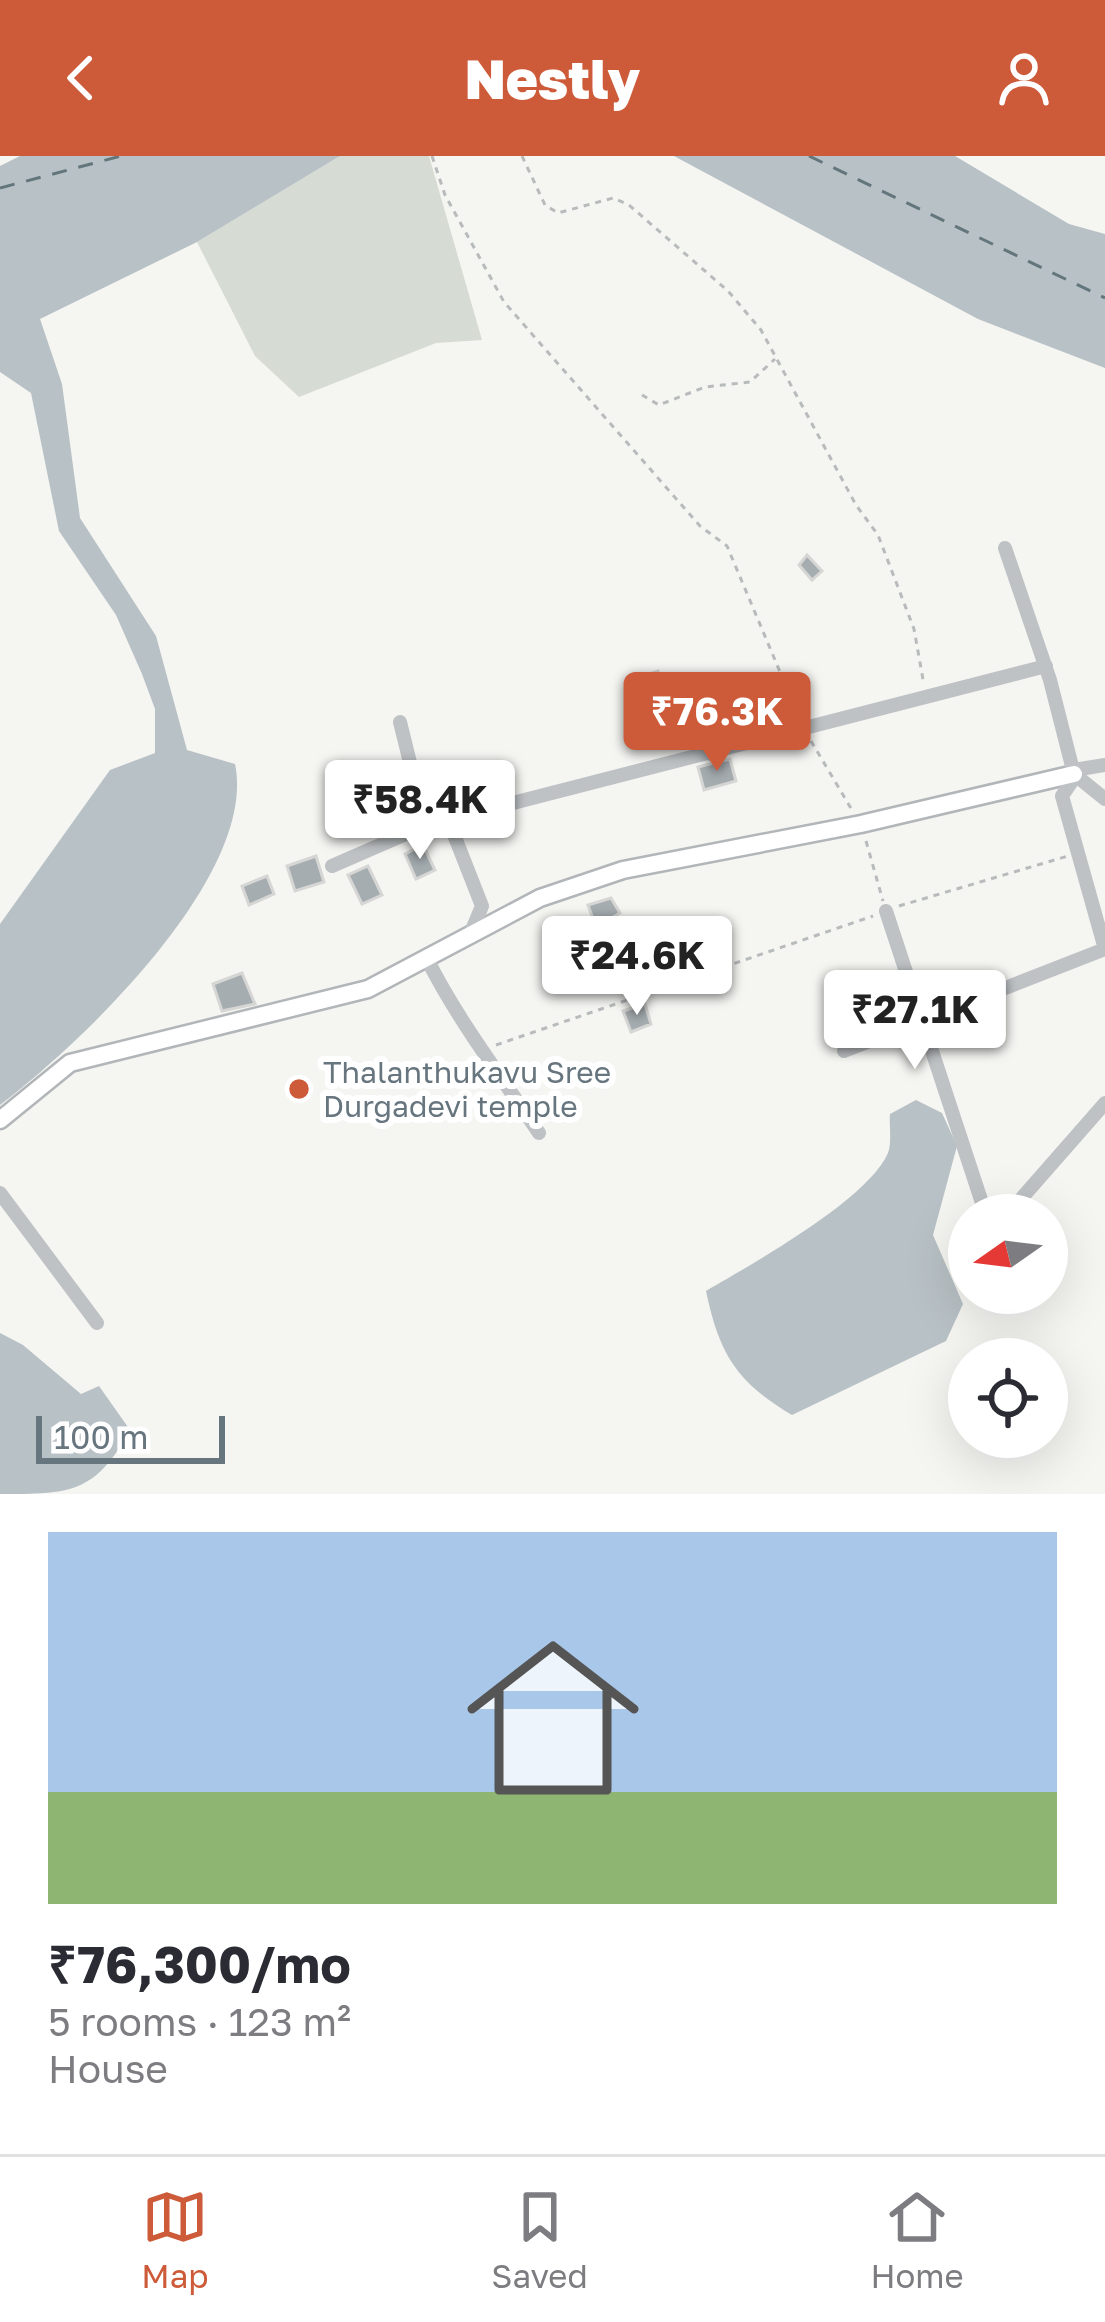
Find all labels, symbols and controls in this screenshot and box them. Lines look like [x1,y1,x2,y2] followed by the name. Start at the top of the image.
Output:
[48,45,114,111] icon: back
[991,45,1057,111] icon: person
[465,46,640,111] text: Nestly
[619,672,815,774] pin: ₹76.3K
[651,687,783,734] text: ₹76.3K
[322,760,518,862] pin: ₹58.4K
[352,775,488,822] text: ₹58.4K
[539,916,735,1018] pin: ₹24.6K
[569,931,705,978] text: ₹24.6K
[817,970,1013,1072] pin: ₹27.1K
[851,985,979,1032] text: ₹27.1K
[323,1054,611,1124] place label: Thalanthukavu Sree Durgadevi temple
[286,1076,312,1102] marker: Thalanthukavu Sree Durgadevi temple
[948,1194,1068,1314] north arrow
[948,1194,1068,1458] map controls
[948,1338,1068,1458] button: locate
[36,1410,225,1463] scale bar
[54,1417,148,1456] text: 100 m
[445,1610,661,1826] icon: home
[48,1933,351,1994] text: ₹76,300/mo
[48,1998,351,2045] text: 5 rooms · 123 m²
[48,2045,168,2092] text: House
[141,2184,209,2295] tab: Map
[491,2184,588,2295] tab: Saved
[870,2184,964,2295] tab: Home

